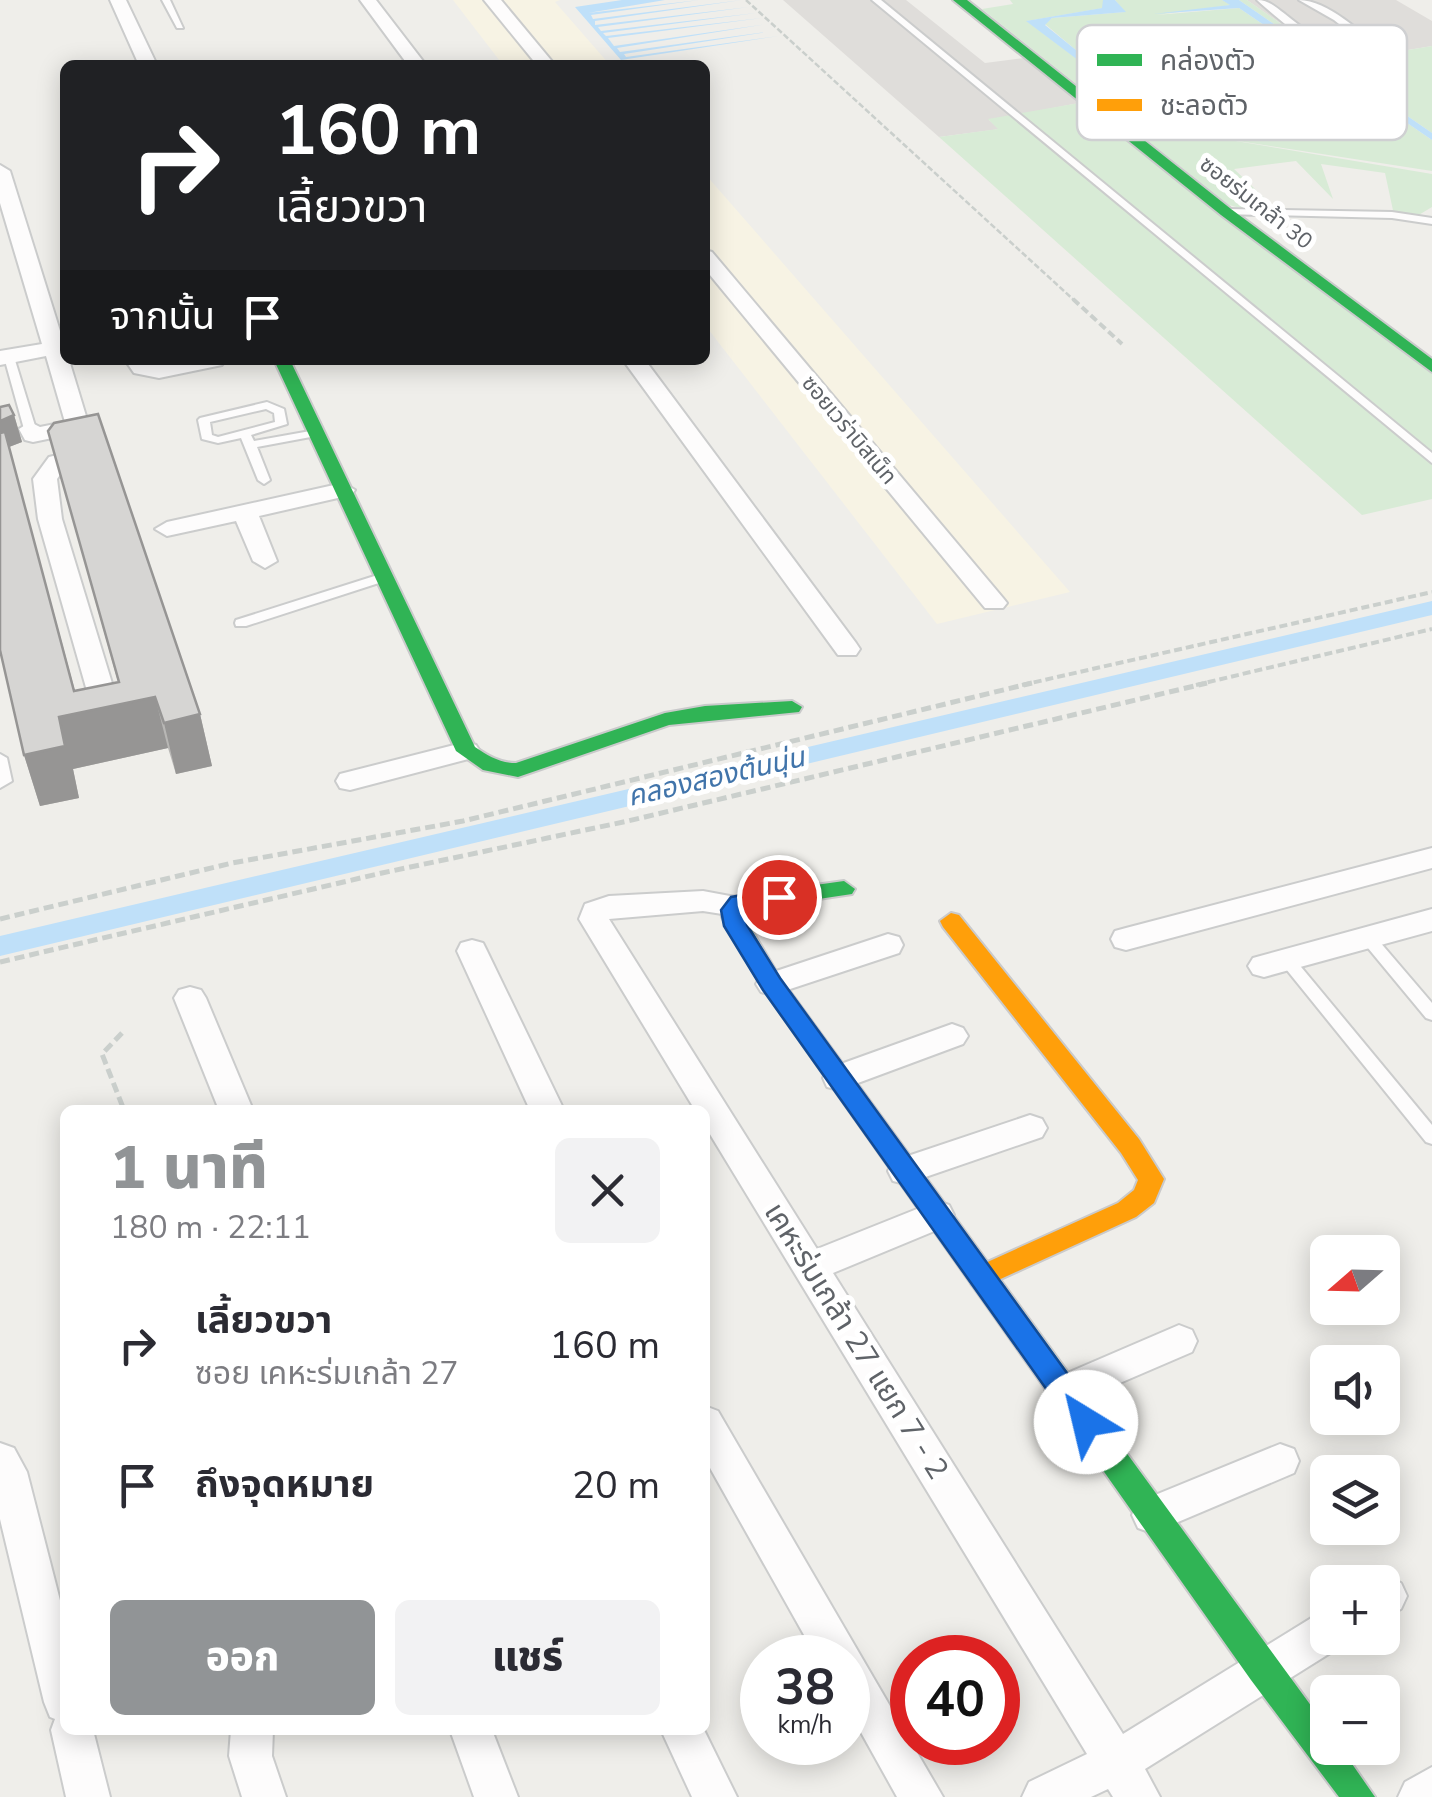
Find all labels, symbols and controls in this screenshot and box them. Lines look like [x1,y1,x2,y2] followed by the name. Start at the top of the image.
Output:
[1077,25,1407,140] legend
[1160,42,1256,80] text: คล่องตัว
[275,83,481,179] text: 160 m
[1160,87,1249,125] text: ชะลอตัว
[110,100,240,230] icon: right
[1193,149,1319,257] street label: ซอยร่มเกล้า 30
[275,177,427,238] text: เลี้ยวขวา
[235,290,290,345] icon: arrive
[110,291,215,342] text: จากนั้น
[795,369,903,491] street label: ซอยเวร่าบิสเน็ท
[624,738,810,816] water label: คลองสองต้นนุ่น
[737,855,822,940] pin
[752,870,807,925] icon: arrive
[110,1127,268,1209] text: 1 นาที
[555,1138,660,1243] button: close
[754,1195,958,1487] street label: เคหะร่มเกล้า 27 แยก 7 - 2
[110,1206,311,1249] text: 180 m · 22:11
[1310,1235,1400,1325] north arrow
[1310,1235,1400,1765] map controls
[195,1295,332,1346] text: เลี้ยวขวา
[110,1318,165,1373] icon: right
[549,1320,660,1371] text: 160 m
[1310,1345,1400,1435] button: sound
[195,1352,459,1395] text: ซอย เคหะร่มเกล้า 27
[1034,1370,1138,1474] position arrow
[1310,1455,1400,1545] button: layers
[110,1458,165,1513] icon: arrive
[195,1459,374,1510] text: ถึงจุดหมาย
[572,1460,660,1511] text: 20 m
[1310,1565,1400,1655] button: +
[110,1600,375,1715] button: ออก
[395,1600,660,1715] button: แชร์
[890,1635,1020,1765] speed limit sign: 40
[775,1653,835,1722] text: 38
[1310,1675,1400,1765] button: −
[777,1708,833,1742] text: km/h

